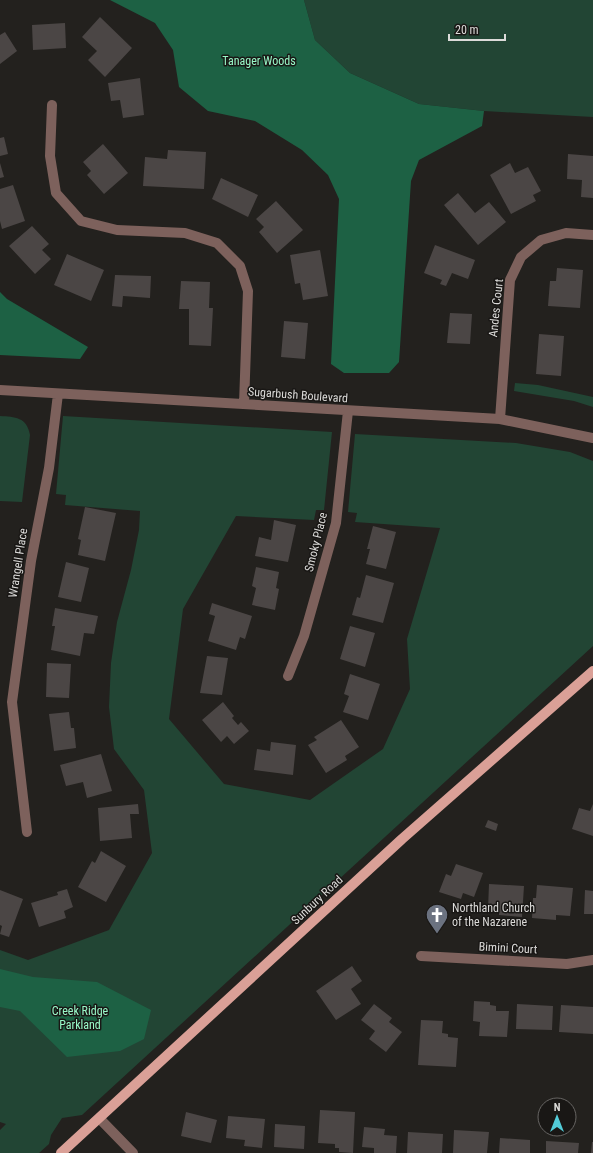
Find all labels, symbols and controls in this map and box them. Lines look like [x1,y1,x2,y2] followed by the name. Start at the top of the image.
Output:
[449,16,505,42] scale bar
[455,23,479,37] text: 20 m
[222,54,296,68] park label: Tanager Woods
[486,278,506,338] street label: Andes Court
[248,385,348,405] street label: Sugarbush Boulevard
[302,510,330,573] street label: Smoky Place
[6,527,30,599] street label: Wrangell Place
[288,873,346,927] street label: Sunbury Road
[452,901,535,929] place label: Northland Church of the Nazarene
[424,902,450,935] church icon: Northland Church of the Nazarene
[478,939,538,957] street label: Bimini Court
[52,1004,109,1032] park label: Creek Ridge Parkland
[537,1097,577,1137] north arrow
[554,1101,561,1114] text: N

